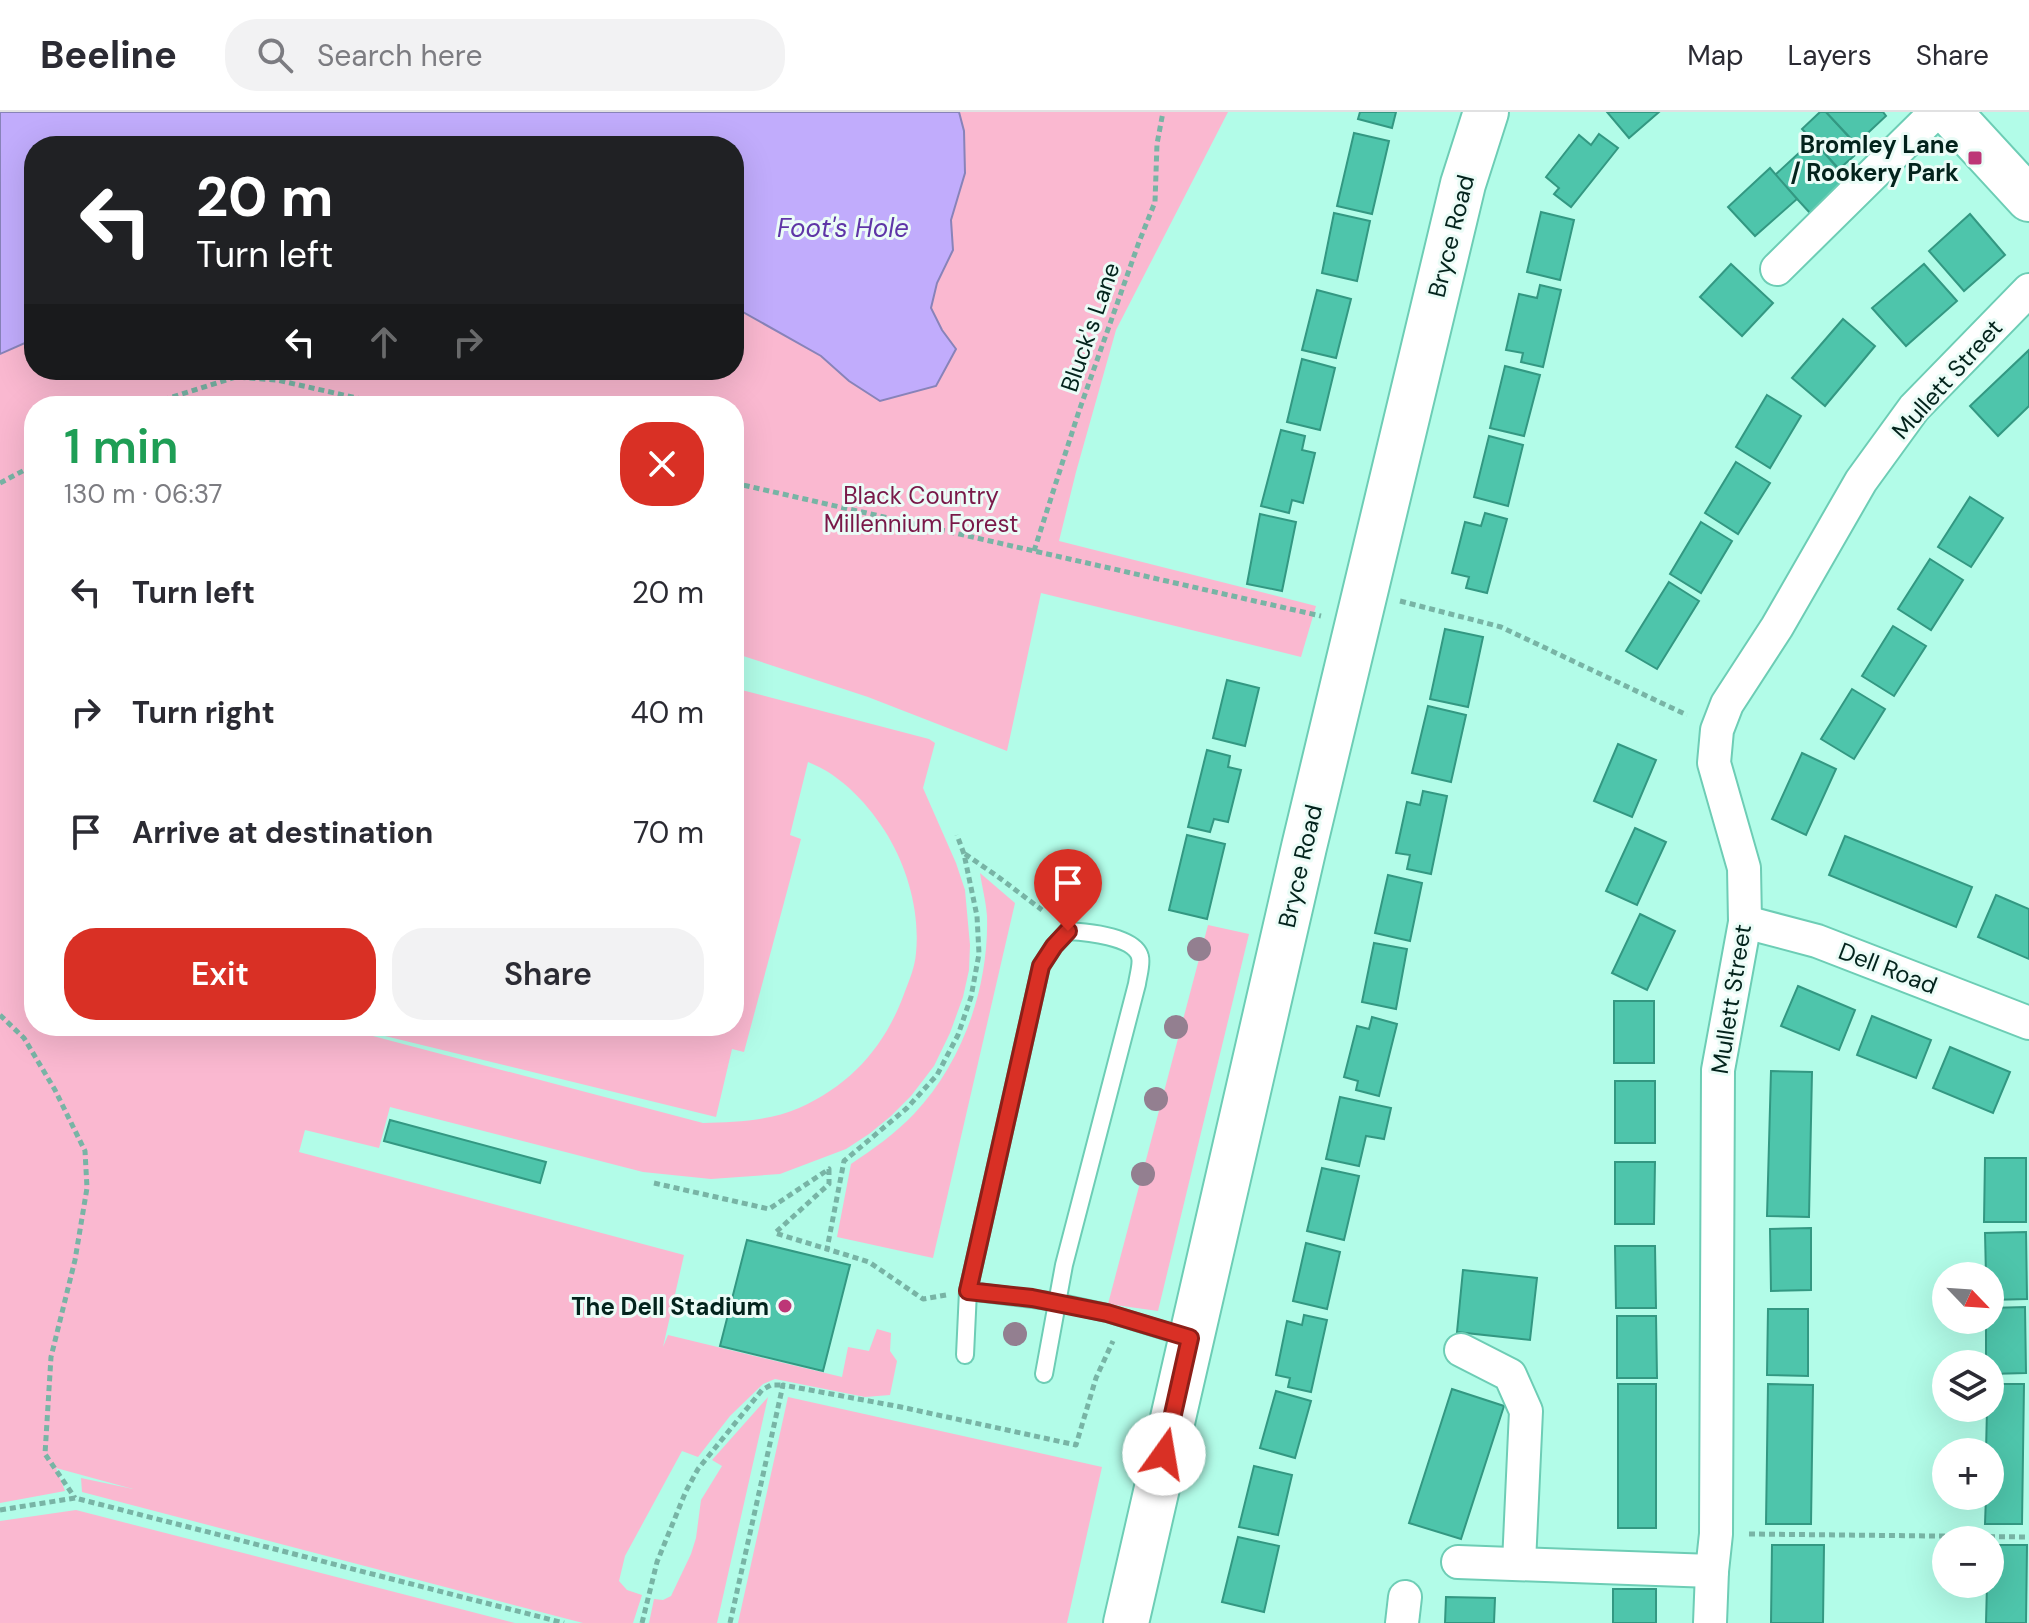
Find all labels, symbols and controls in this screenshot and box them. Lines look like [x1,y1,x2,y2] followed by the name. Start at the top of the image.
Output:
[225,19,785,91] search box
[40,30,177,80] text: Beeline
[253,33,297,77] icon: search
[317,36,482,75] text: Search here
[1687,37,1744,74] text: Map
[1788,37,1872,74] text: Layers
[1916,37,1989,74] text: Share
[1790,129,1959,188] place label: Bromley Lane / Rookery Park
[1966,149,1984,167] marker: Bromley Lane / Rookery Park
[196,160,333,233] text: 20 m
[64,168,168,272] icon: left
[1421,172,1481,300] street label: Bryce Road
[777,211,909,245] water label: Foot's Hole
[196,231,333,278] text: Turn left
[1053,258,1127,396] street label: Bluck's Lane
[1885,312,2009,446] street label: Mullett Street
[278,320,322,364] icon: left
[362,320,406,364] icon: ahead
[446,320,490,364] icon: right
[64,415,179,478] text: 1 min
[620,422,704,506] button: close
[64,477,223,511] text: 130 m · 06:37
[824,480,1018,539] park label: Black Country Millennium Forest
[64,570,108,614] icon: left
[132,573,255,612] text: Turn left
[632,573,704,612] text: 20 m
[64,690,108,734] icon: right
[132,693,275,732] text: Turn right
[631,693,704,732] text: 40 m
[1271,802,1329,930] street label: Bryce Road
[64,810,108,854] icon: arrive
[132,813,433,852] text: Arrive at destination
[633,813,704,852] text: 70 m
[1034,849,1102,931] pin
[1046,861,1090,905] icon: arrive
[1704,922,1758,1076] street label: Mullett Street
[64,928,376,1020] button: Exit
[392,928,704,1020] button: Share
[1834,935,1942,1001] street label: Dell Road
[1932,1262,2004,1334] north arrow
[1932,1262,2004,1598] map controls
[571,1291,769,1322] place label: The Dell Stadium
[776,1297,794,1315] marker: The Dell Stadium
[1932,1350,2004,1422] button: layers
[1122,1412,1206,1496] position arrow
[1932,1438,2004,1510] button: +
[1932,1526,2004,1598] button: −

